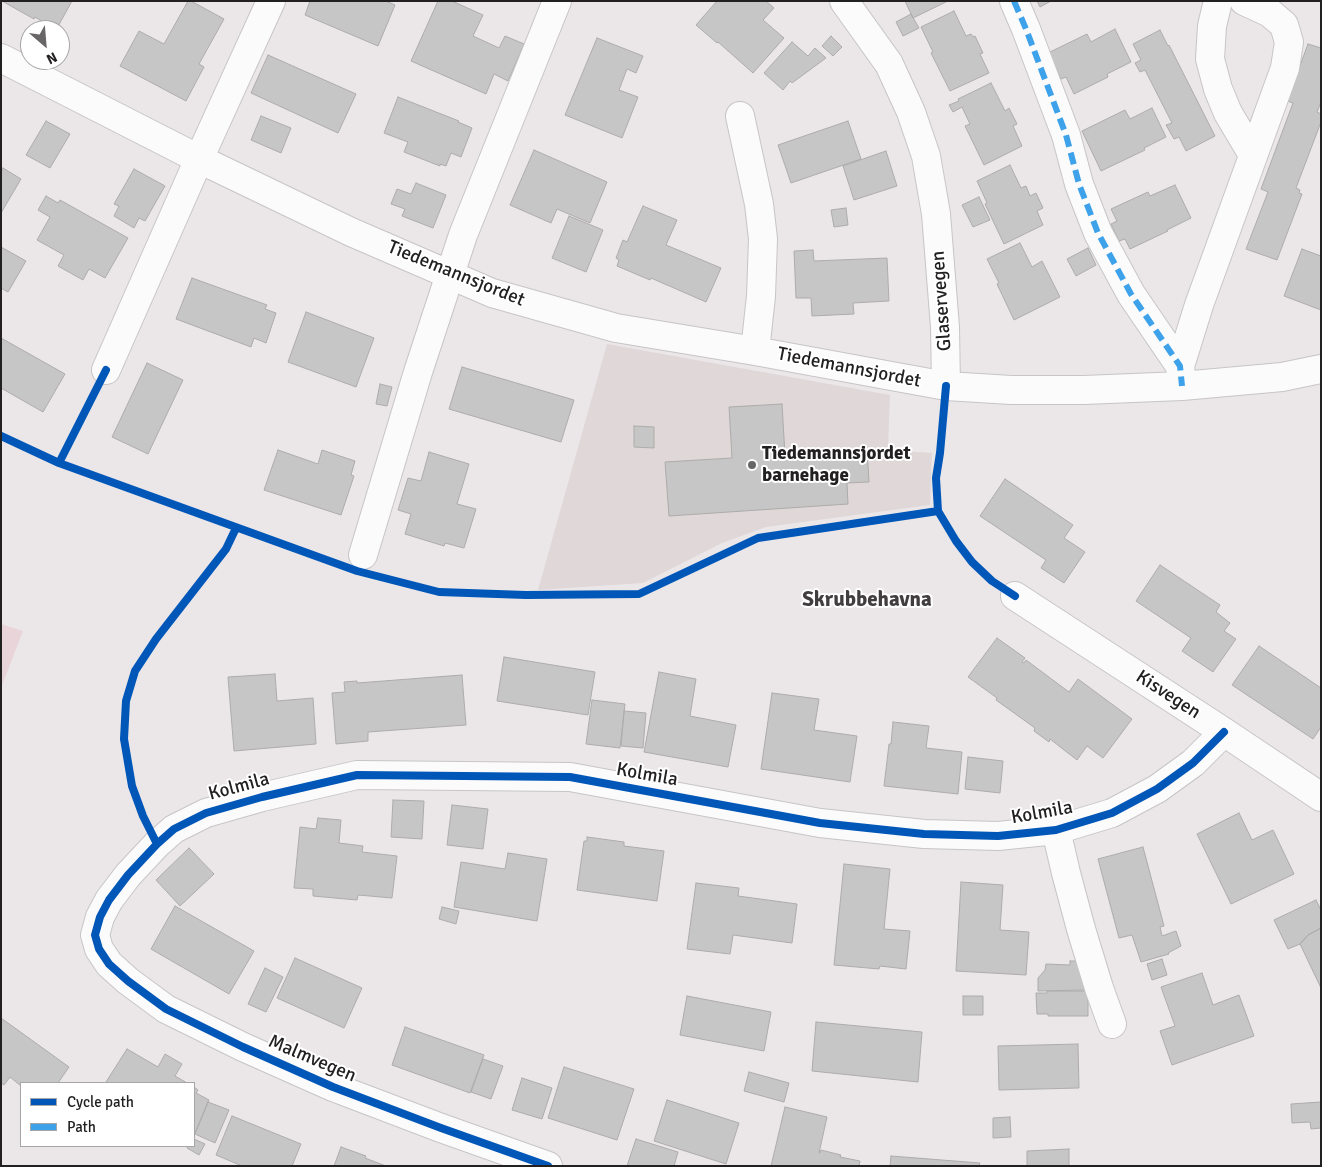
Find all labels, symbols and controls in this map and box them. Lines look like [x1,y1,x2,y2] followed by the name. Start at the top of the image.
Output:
[20,20,70,70] north arrow
[43,48,60,68] text: N
[384,236,528,312] street label: Tiedemannsjordet
[927,250,957,352] street label: Glaservegen
[775,343,923,393] street label: Tiedemannsjordet
[762,443,911,487] place label: Tiedemannsjordet barnehage
[746,459,758,471] marker: Tiedemannsjordet barnehage
[802,587,932,613] district label: Skrubbehavna
[1131,666,1205,724] street label: Kisvegen
[614,758,680,792] street label: Kolmila
[206,768,272,806] street label: Kolmila
[1009,796,1075,830] street label: Kolmila
[265,1030,359,1088] street label: Malmvegen
[20,1082,195,1147] legend
[67,1093,134,1111] text: Cycle path
[67,1118,96,1136] text: Path

